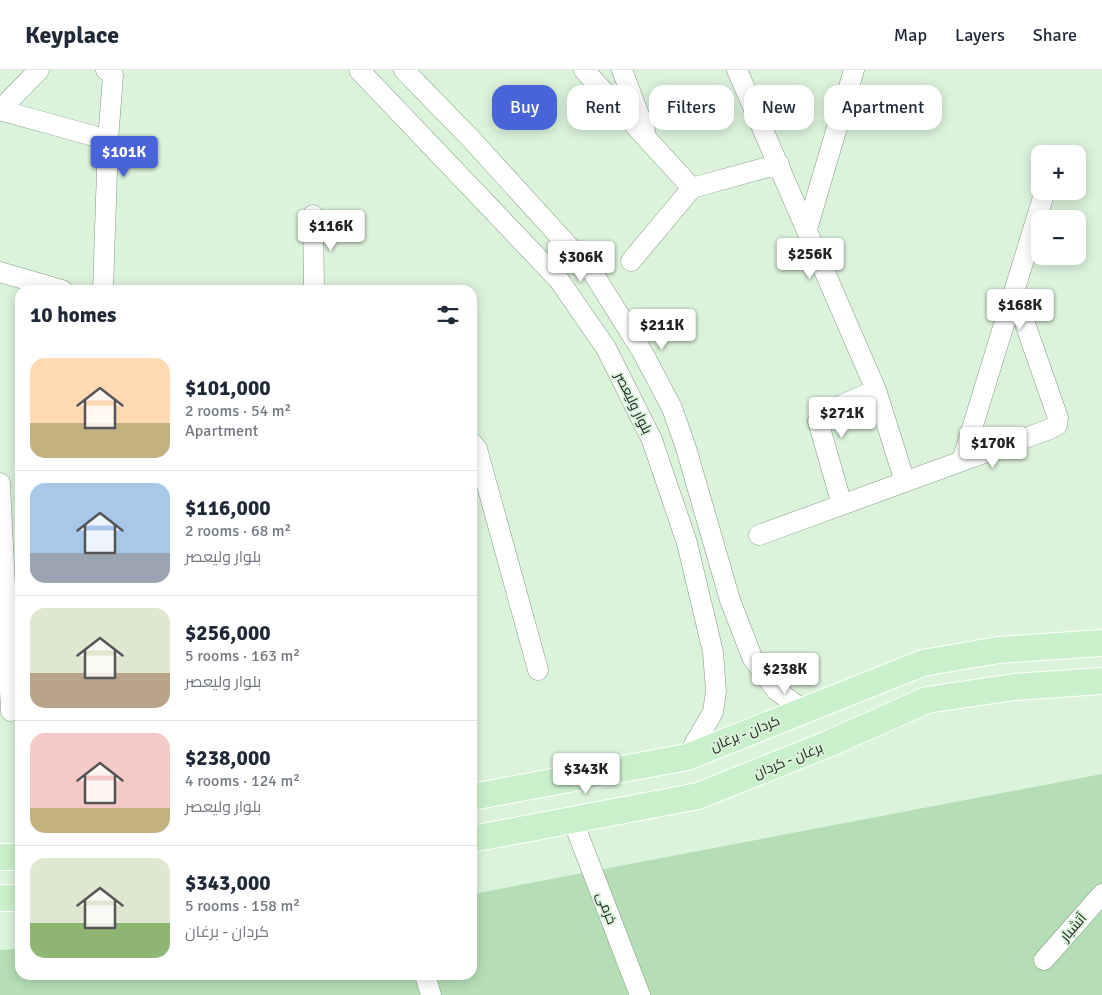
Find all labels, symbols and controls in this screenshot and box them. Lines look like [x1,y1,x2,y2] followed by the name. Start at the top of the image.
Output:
[25,20,119,50] text: Keyplace
[894,24,927,46] text: Map
[955,24,1005,46] text: Layers
[1033,24,1077,46] text: Share
[492,85,557,130] chip: Buy
[567,85,639,130] chip: Rent
[649,85,734,130] chip: Filters
[744,85,814,130] chip: New
[824,85,942,130] chip: Apartment
[89,136,159,178] pin: $101K
[102,142,146,162] text: $101K
[1031,145,1086,265] map controls
[1031,145,1086,200] button: +
[296,210,366,252] pin: $116K
[1031,210,1086,265] button: −
[309,216,353,236] text: $116K
[775,238,845,280] pin: $256K
[546,240,616,283] pin: $306K
[788,244,832,264] text: $256K
[559,247,603,267] text: $306K
[985,288,1055,331] pin: $168K
[998,295,1042,315] text: $168K
[434,301,462,329] icon: filters
[30,302,116,328] text: 10 homes
[627,308,697,351] pin: $211K
[640,315,684,335] text: $211K
[611,369,656,437] street label: بلوار ولیعصر
[185,375,271,401] text: $101,000
[70,378,130,438] icon: home
[807,396,877,439] pin: $271K
[185,401,291,421] text: 2 rooms · 54 m²
[820,403,864,423] text: $271K
[185,421,258,441] text: Apartment
[958,426,1028,469] pin: $170K
[971,433,1015,453] text: $170K
[185,495,271,521] text: $116,000
[70,503,130,563] icon: home
[185,521,291,541] text: 2 rooms · 68 m²
[185,547,261,567] text: بلوار ولیعصر
[185,620,271,646] text: $256,000
[70,628,130,688] icon: home
[185,646,300,666] text: 5 rooms · 163 m²
[750,652,820,695] pin: $238K
[763,659,807,679] text: $238K
[185,672,261,692] text: بلوار ولیعصر
[708,712,782,755] street label: کردان - برغان
[751,739,825,782] street label: برغان - کردان
[185,745,271,771] text: $238,000
[551,752,621,795] pin: $343K
[70,753,130,813] icon: home
[564,759,608,779] text: $343K
[185,771,300,791] text: 4 rooms · 124 m²
[185,797,261,817] text: بلوار ولیعصر
[185,870,271,896] text: $343,000
[70,878,130,938] icon: home
[593,890,620,927] street label: خرمی
[185,896,300,916] text: 5 rooms · 158 m²
[1056,910,1090,946] street label: آتشبار
[185,922,269,942] text: کردان - برغان

